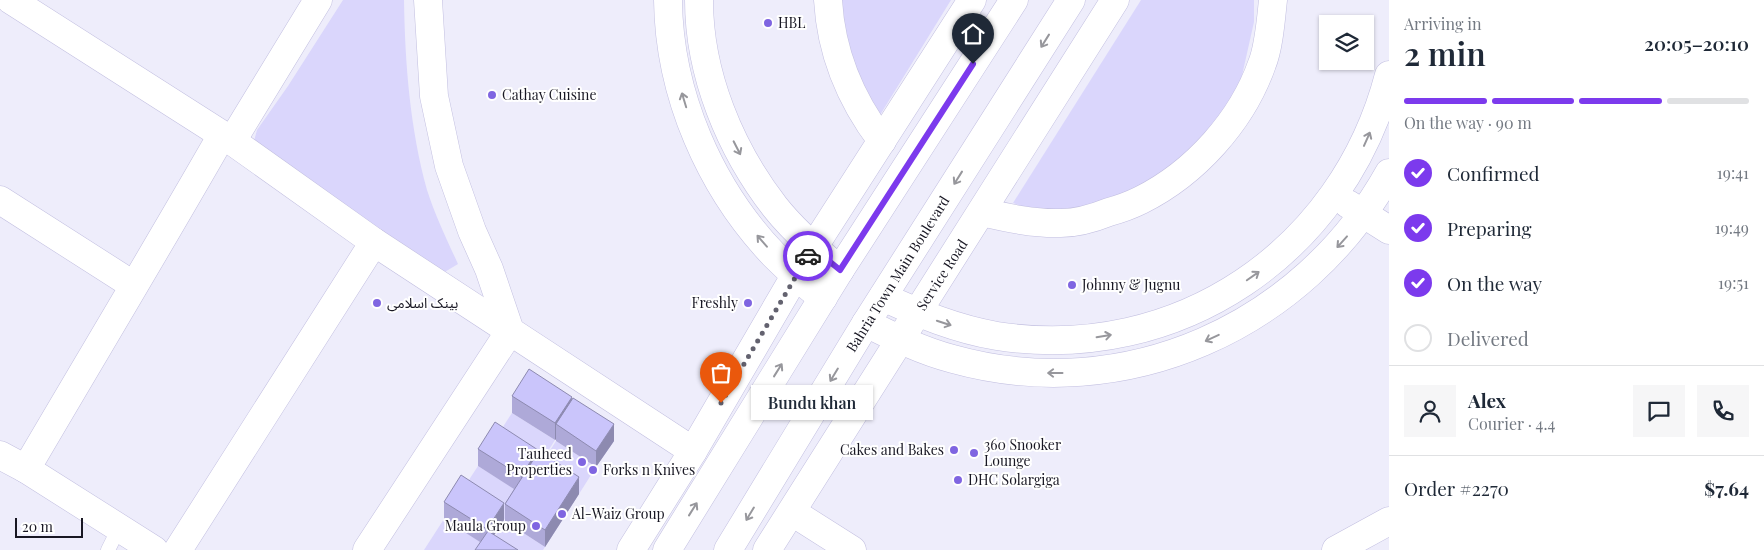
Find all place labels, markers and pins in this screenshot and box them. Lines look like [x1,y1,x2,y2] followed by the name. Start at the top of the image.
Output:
[778,13,805,32] place label: HBL
[952,13,994,64] pin
[762,17,774,29] marker: HBL
[502,85,597,104] place label: Cathay Cuisine
[486,89,498,101] marker: Cathay Cuisine
[1081,275,1180,294] place label: Johnny & Jugnu
[1066,279,1078,291] marker: Johnny & Jugnu
[387,293,459,312] place label: بینک اسلامی
[691,293,738,312] place label: Freshly
[371,297,383,309] marker: بینک اسلامی
[742,297,754,309] marker: Freshly
[700,352,742,403] pin
[751,386,874,420] callout: Bundu khan
[984,435,1062,470] place label: 360 Snooker Lounge
[840,440,944,459] place label: Cakes and Bakes
[506,444,572,479] place label: Tauheed Properties
[948,444,960,456] marker: Cakes and Bakes
[968,447,980,459] marker: 360 Snooker Lounge
[576,456,588,468] marker: Tauheed Properties
[603,460,695,479] place label: Forks n Knives
[587,464,599,476] marker: Forks n Knives
[968,470,1060,489] place label: DHC Solargiga
[952,474,964,486] marker: DHC Solargiga
[571,504,665,523] place label: Al-Waiz Group
[556,508,568,520] marker: Al-Waiz Group
[445,516,526,535] place label: Maula Group
[530,520,542,532] marker: Maula Group

